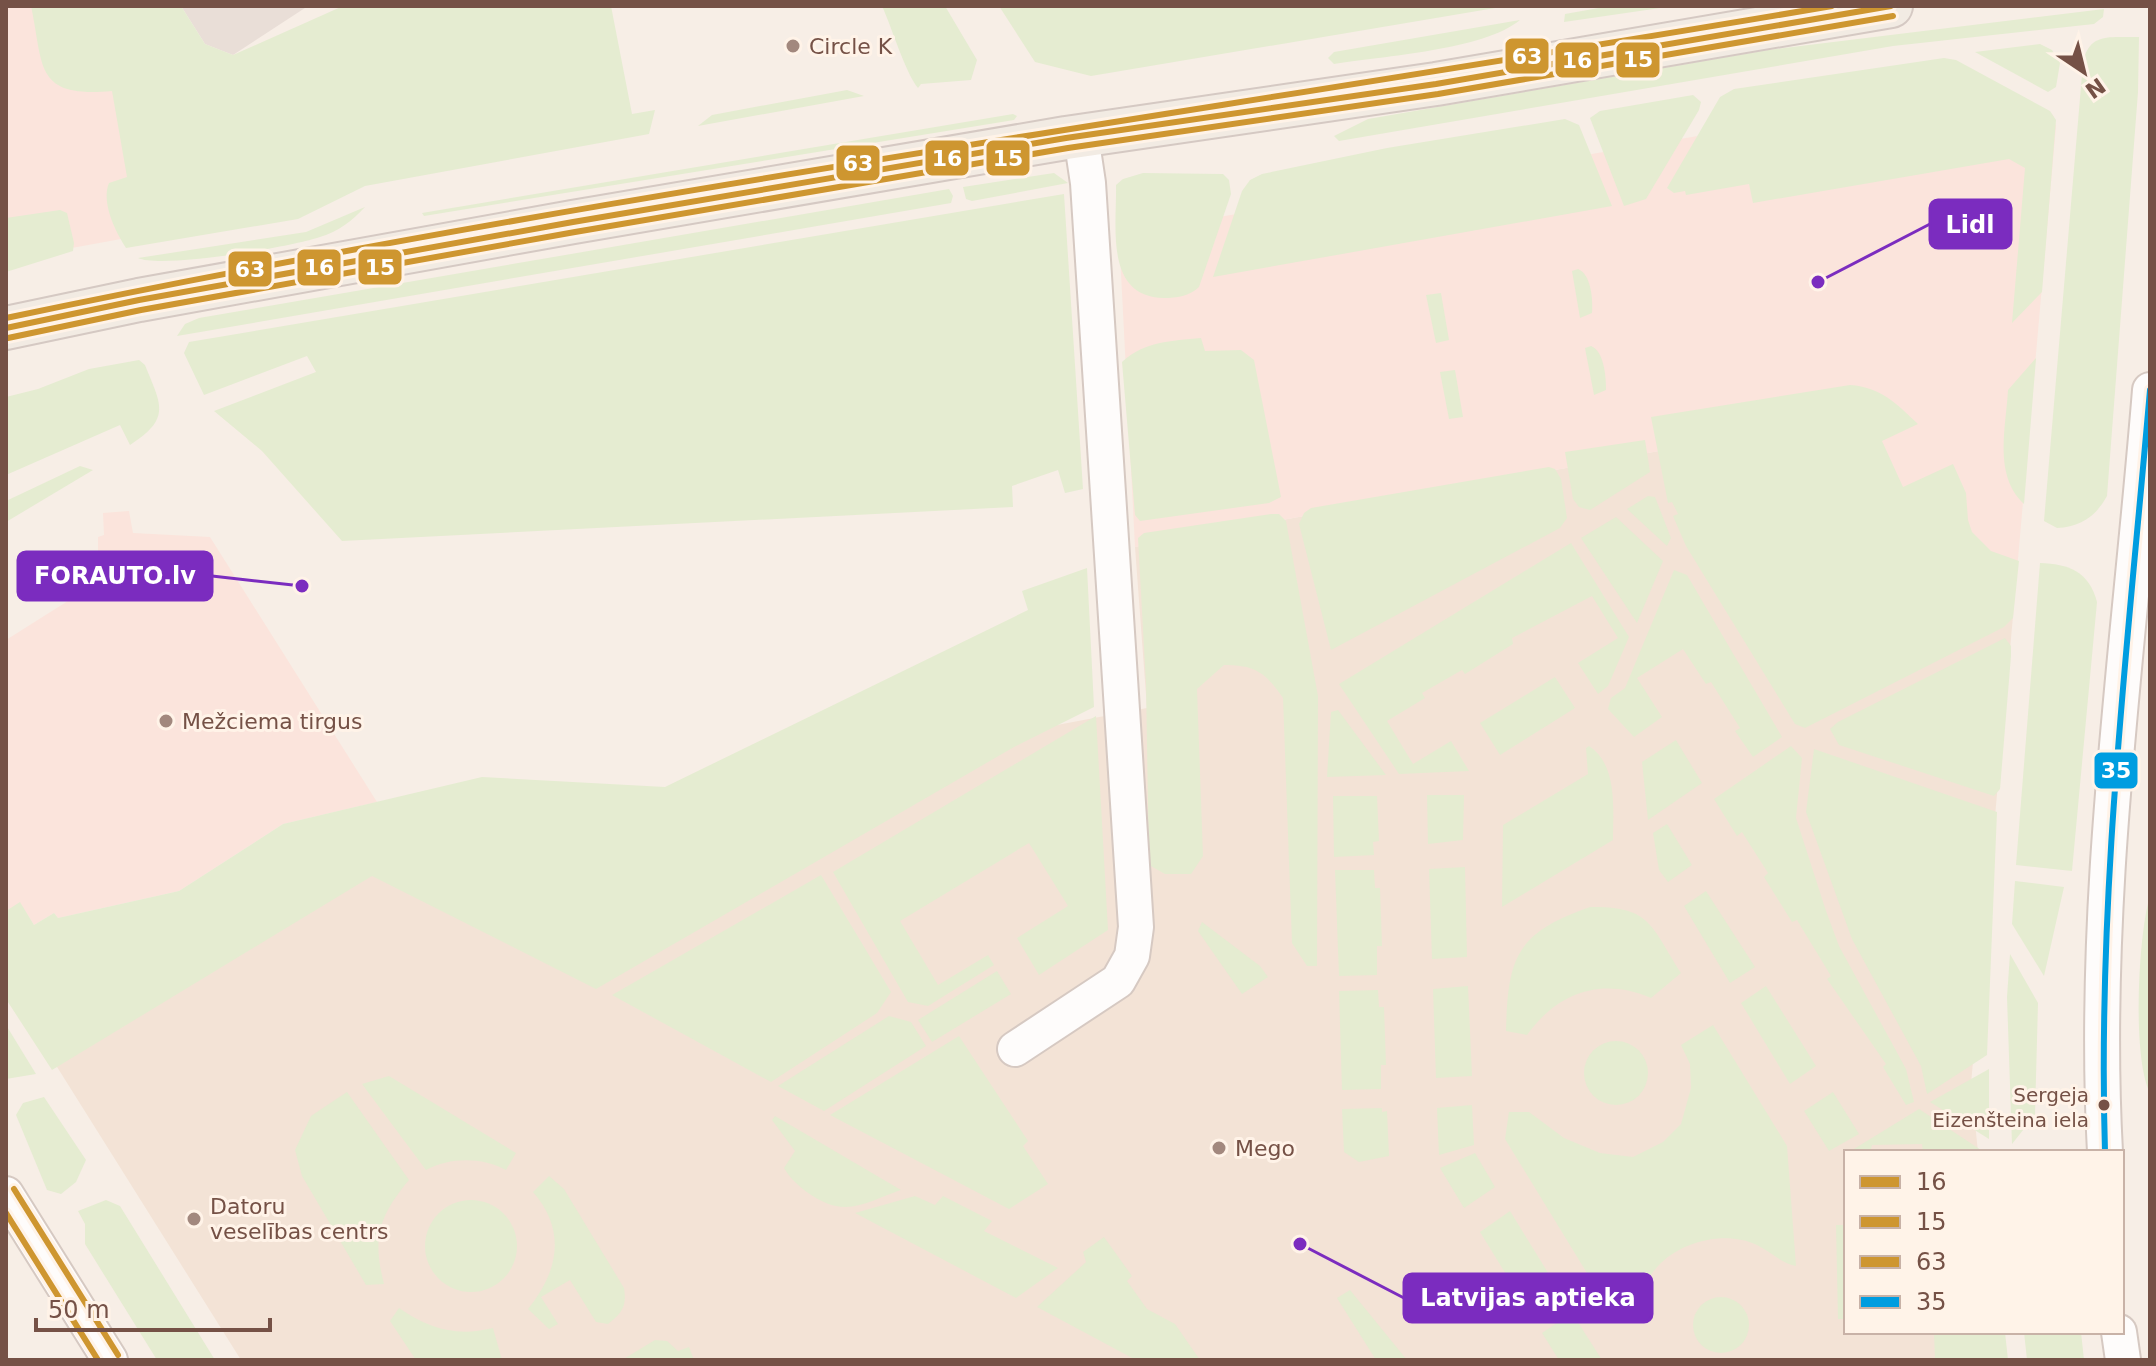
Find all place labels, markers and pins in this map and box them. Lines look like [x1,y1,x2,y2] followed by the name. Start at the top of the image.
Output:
[809,34,893,59] place label: Circle K
[784,37,802,55] marker: Circle K
[1930,200,2011,248] callout: Lidl
[18,552,212,600] callout: FORAUTO.lv
[182,709,362,734] place label: Mežciema tirgus
[157,712,175,730] marker: Mežciema tirgus
[1932,1083,2089,1132] place label: Sergeja Eizenšteina iela
[2096,1097,2112,1113] marker: Sergeja Eizenšteina iela
[1235,1136,1295,1161] place label: Mego
[1210,1139,1228,1157] marker: Mego
[210,1194,388,1244] place label: Datoru veselības centrs
[185,1210,203,1228] marker: Datoru veselības centrs
[1404,1274,1652,1322] callout: Latvijas aptieka

